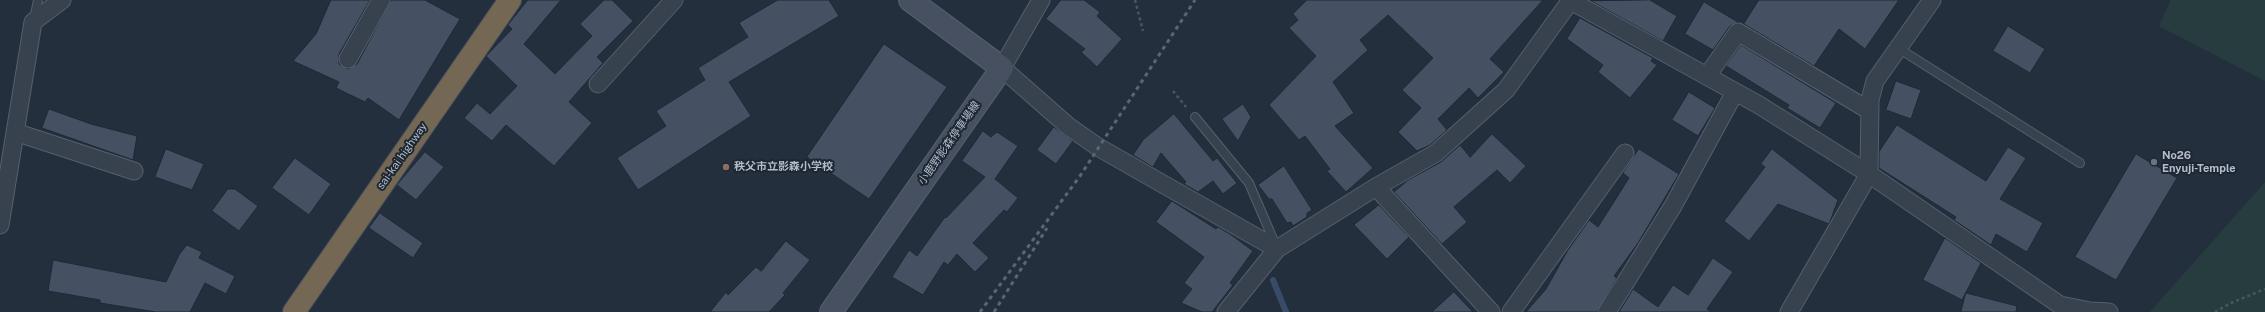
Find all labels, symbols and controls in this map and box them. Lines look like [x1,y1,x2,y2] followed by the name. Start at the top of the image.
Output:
[915,99,983,187] street label: 小鹿野影森停車場線
[374,120,430,192] street label: sai-kai highway
[2162,149,2236,175] place label: No26 Enyuji-Temple
[2149,157,2159,167] marker: No26 Enyuji-Temple
[734,160,833,174] place label: 秩父市立影森小学校
[721,162,731,172] marker: 秩父市立影森小学校

